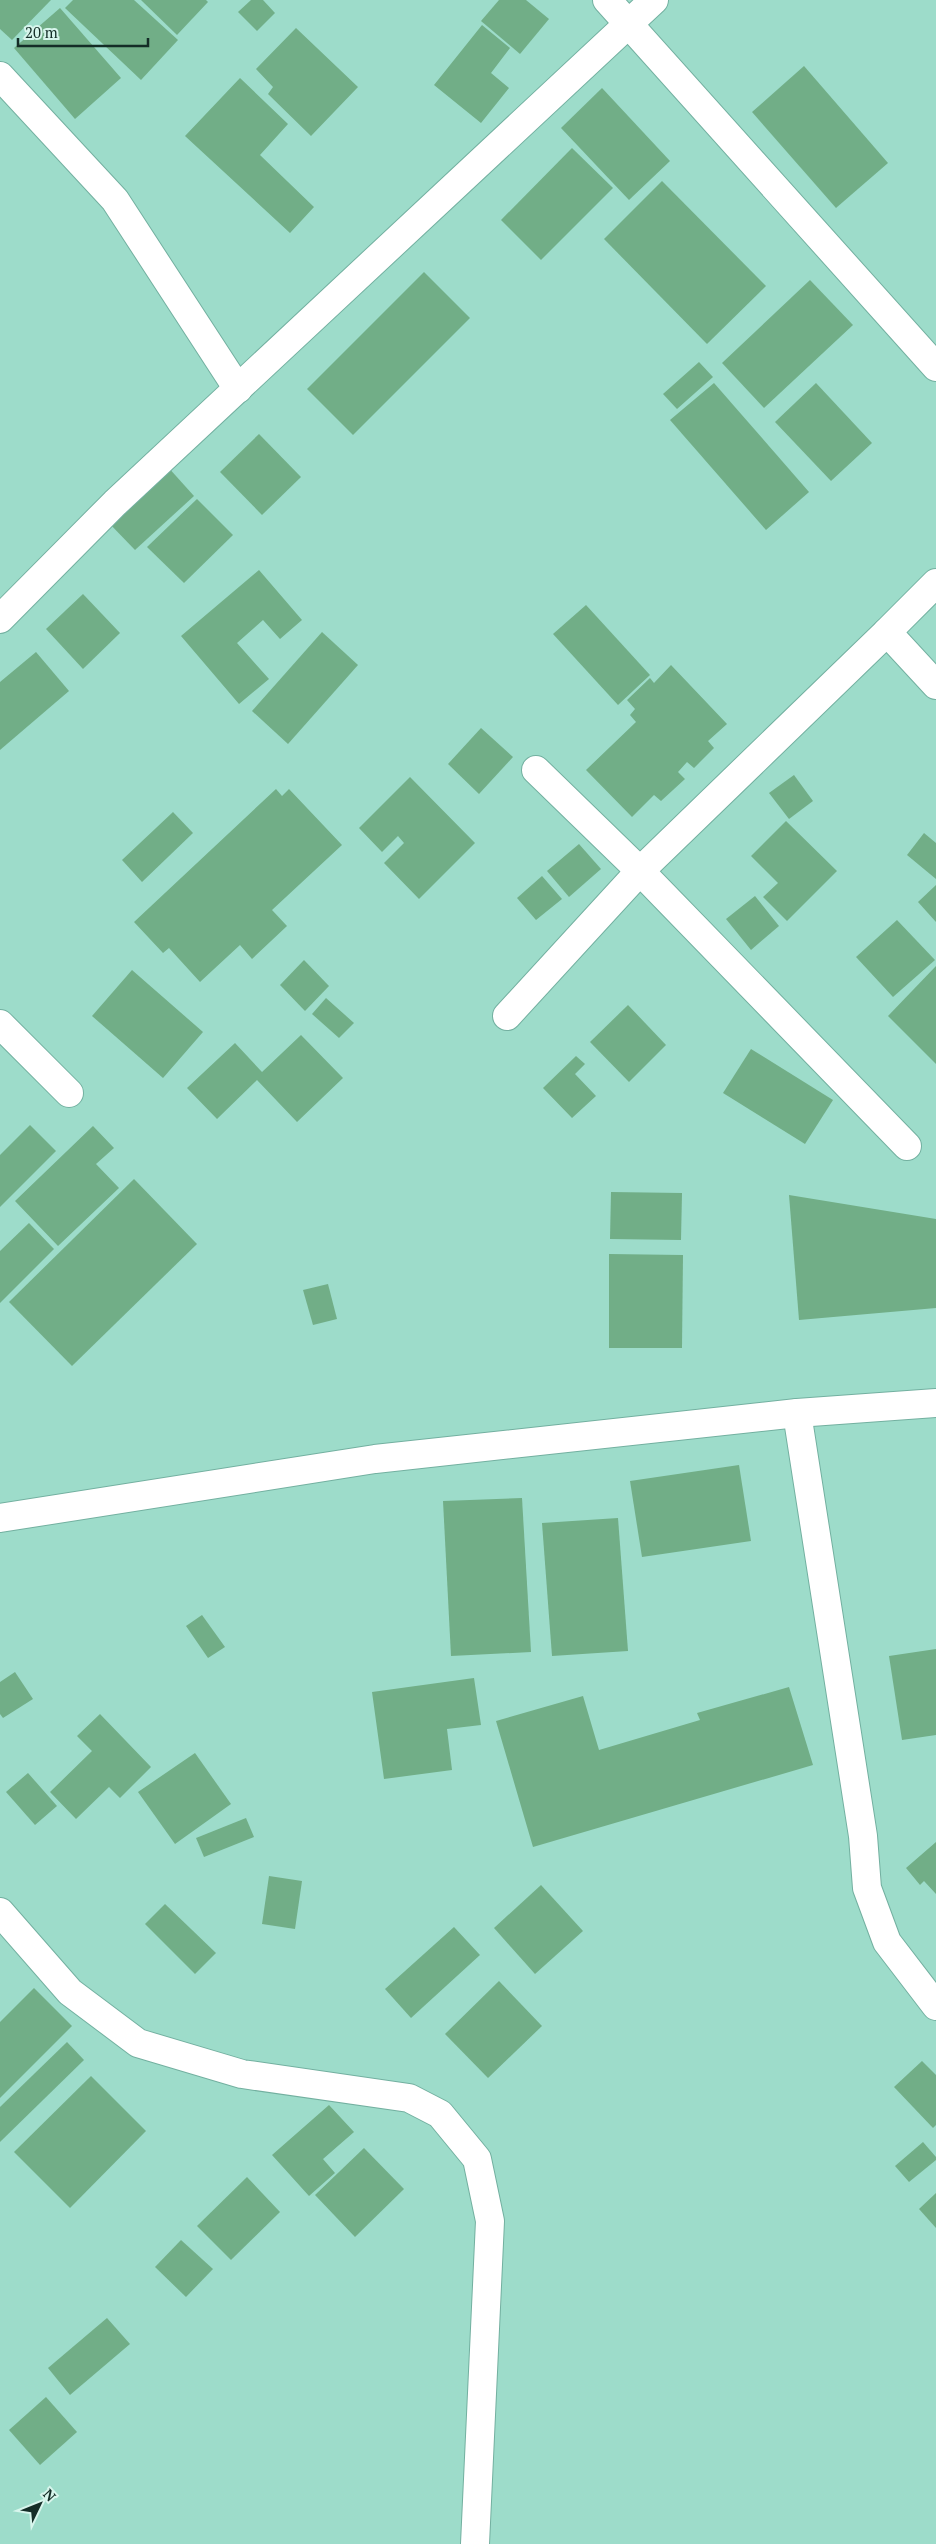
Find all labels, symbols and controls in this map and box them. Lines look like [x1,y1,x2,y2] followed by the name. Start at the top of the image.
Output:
[18,15,148,47] scale bar
[25,22,58,42] text: 20 m
[15,2479,65,2529] north arrow
[39,2484,61,2505] text: N

